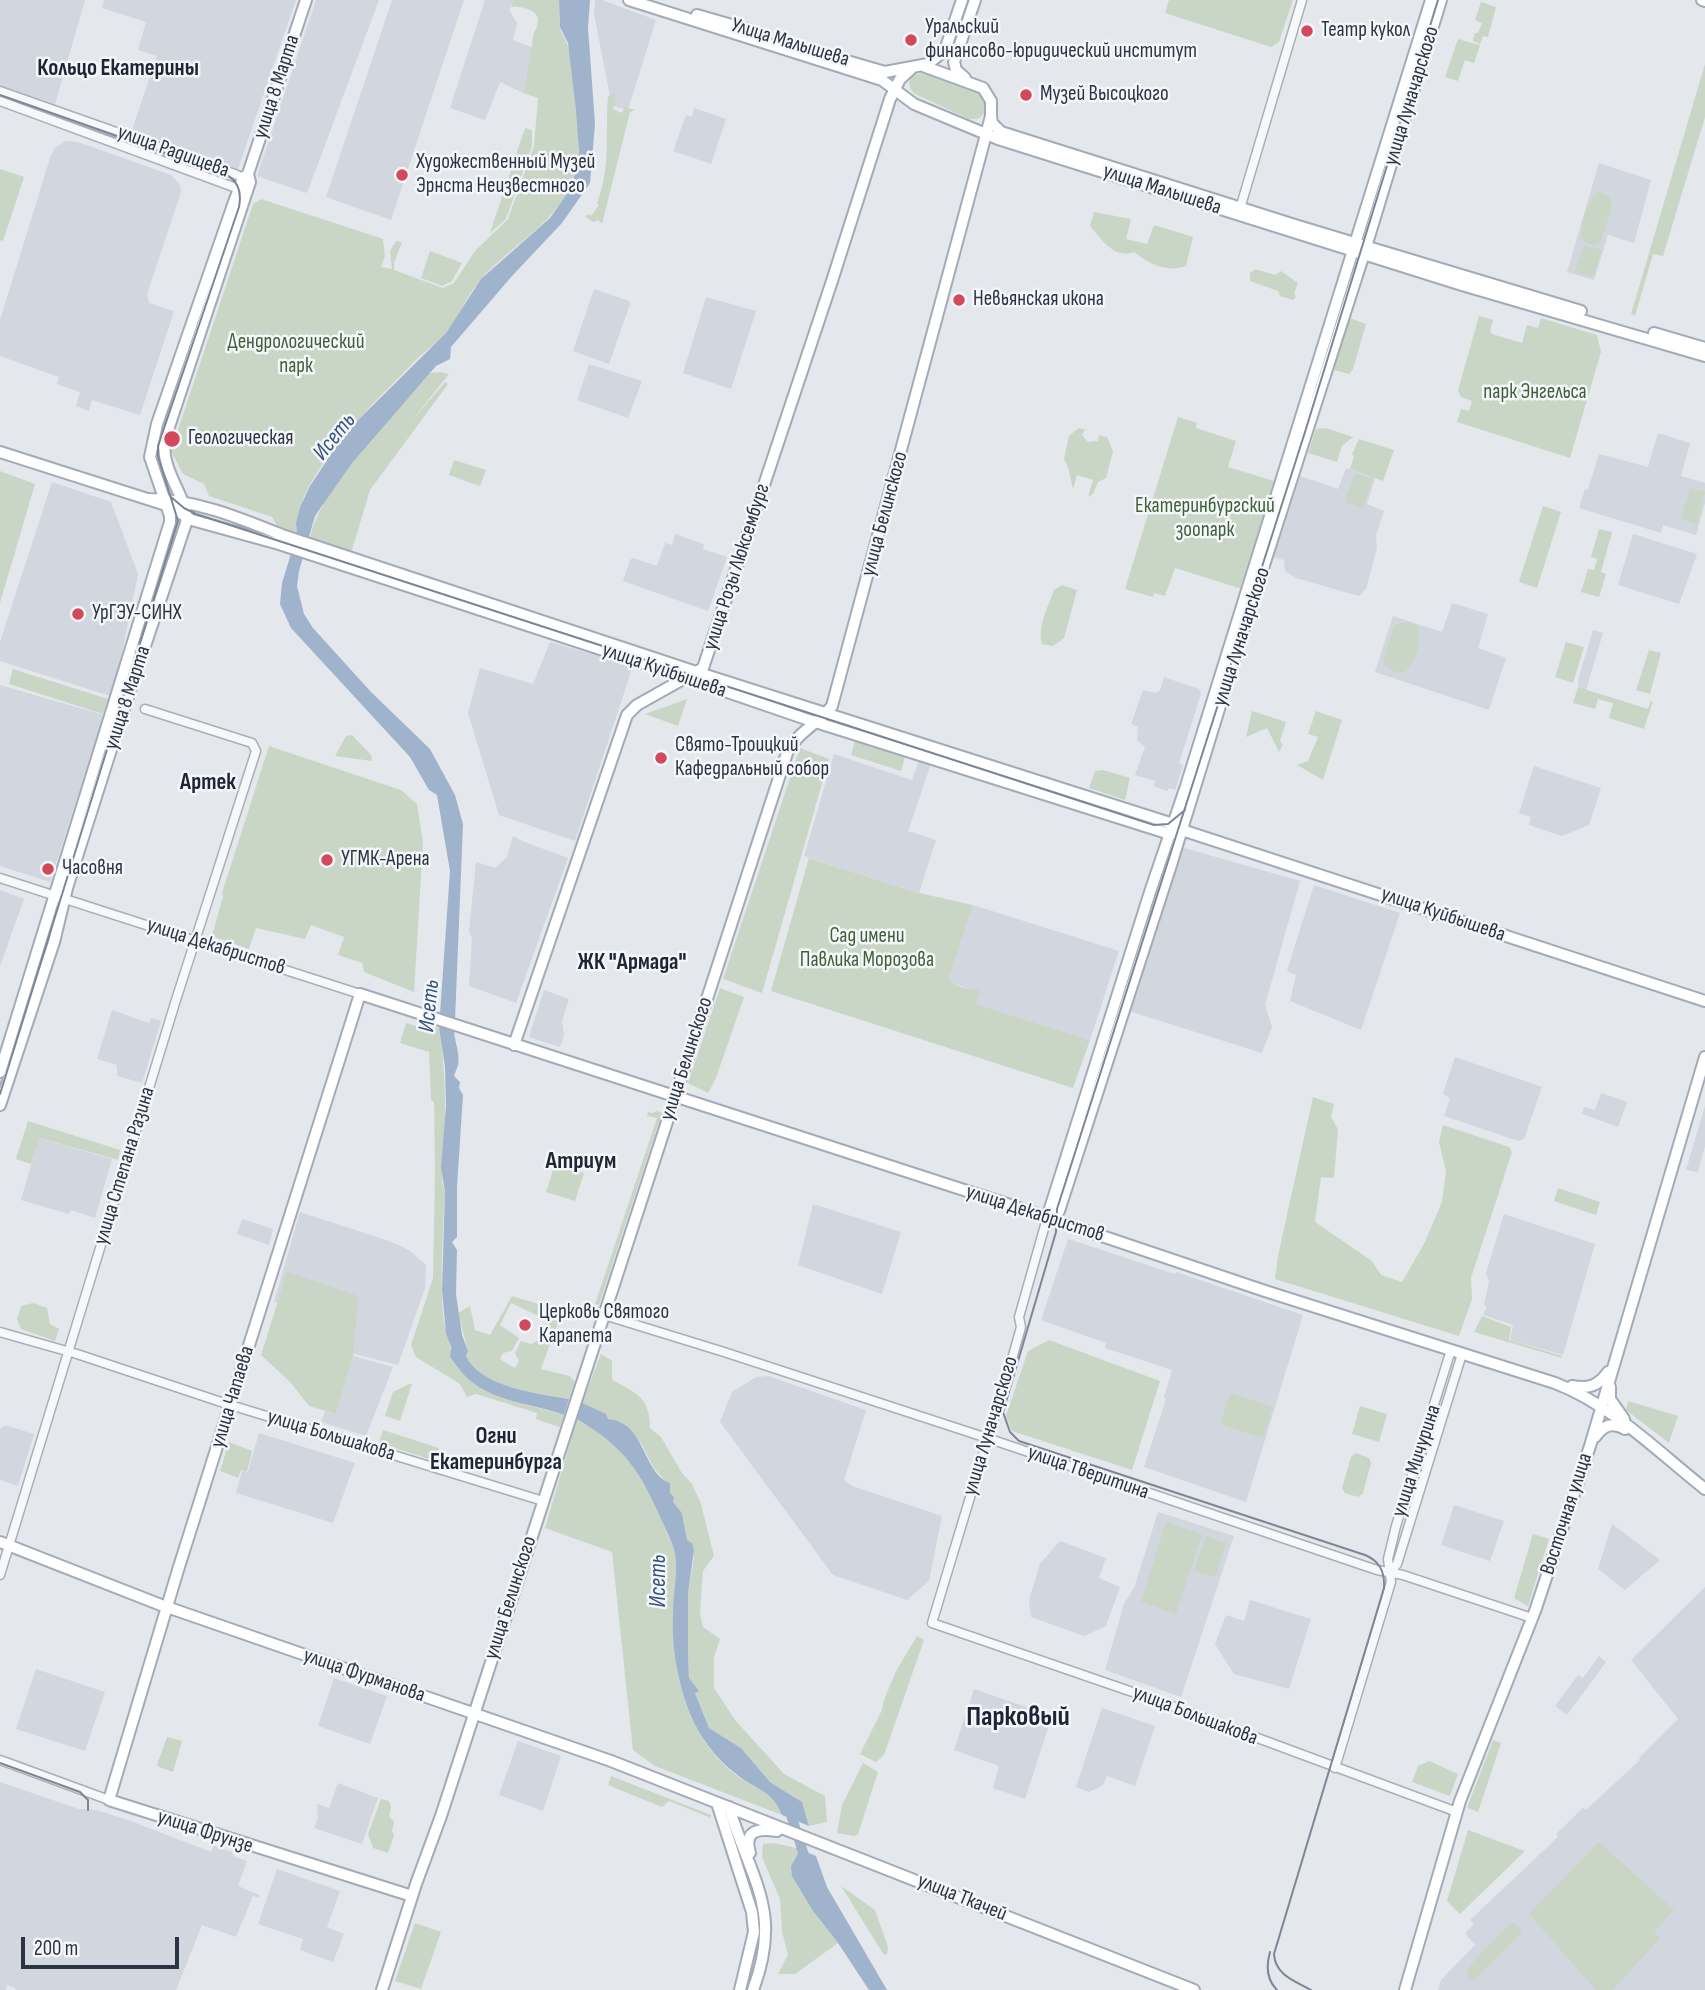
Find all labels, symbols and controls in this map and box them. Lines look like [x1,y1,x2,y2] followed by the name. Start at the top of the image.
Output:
[728,13,852,73] street label: Улица Малышева
[925,15,1197,65] place label: Уральский финансово-юридический институт
[1321,18,1410,44] place label: Театр кукол
[1299,23,1315,39] marker: Театр кукол
[1379,23,1445,169] street label: улица Луначарского
[248,32,306,142] street label: улица 8 Марта
[903,32,919,48] marker: Уральский финансово-юридический институт
[37,55,199,83] district label: Кольцо Екатерины
[1040,82,1169,108] place label: Музей Высоцкого
[1018,87,1034,103] marker: Музей Высоцкого
[114,120,232,184] street label: улица Радищева
[416,150,595,200] place label: Художественный Музей Эрнста Неизвестного
[1100,159,1224,221] street label: улица Малышева
[394,167,410,183] marker: Художественный Музей Эрнста Неизвестного
[973,287,1104,313] place label: Невьянская икона
[951,292,967,308] marker: Невьянская икона
[228,330,364,380] park label: Дендрологический парк
[1483,380,1587,406] park label: парк Энгельса
[308,408,362,466] water label: Исеть
[188,426,293,452] place label: Геологическая
[162,429,182,449] marker: Геологическая
[856,449,914,579] street label: улица Белинского
[698,481,776,653] street label: улица Розы Люксембург
[1135,494,1275,544] park label: Екатеринбургский зоопарк
[1208,565,1276,709] street label: улица Луначарского
[92,601,182,627] place label: УрГЭУ-СИНХ
[70,606,86,622] marker: УрГЭУ-СИНХ
[599,638,729,704] street label: улица Куйбышева
[99,643,157,753] street label: улица 8 Марта
[675,733,829,783] place label: Свято-Троицкий Кафедральный собор
[653,750,669,766] marker: Свято-Троицкий Кафедральный собор
[180,769,236,797] district label: Артек
[341,847,430,873] place label: УГМК-Арена
[319,852,335,868] marker: УГМК-Арена
[62,856,123,882] place label: Часовня
[40,861,56,877] marker: Часовня
[1378,882,1508,948] street label: улица Куйбышева
[144,913,288,981] street label: улица Декабристов
[800,924,934,974] park label: Сад имени Павлика Морозова
[578,949,686,977] district label: ЖК "Армада"
[414,978,446,1034] water label: Исеть
[655,994,719,1124] street label: улица Белинского
[89,1084,161,1248] street label: улица Степана Разина
[546,1148,616,1176] district label: Атриум
[963,1180,1107,1248] street label: улица Декабристов
[539,1300,669,1350] place label: Церковь Святого Карапета
[517,1317,533,1333] marker: Церковь Святого Карапета
[206,1343,260,1451] street label: улица Чапаева
[958,1353,1024,1499] street label: улица Луначарского
[1387,1402,1447,1520] street label: улица Мичурина
[264,1405,398,1467] street label: улица Большакова
[430,1423,562,1477] district label: Огни Екатеринбурга
[1024,1440,1152,1506] street label: улица Тверитина
[1535,1450,1599,1578] street label: Восточная улица
[479,1533,543,1663] street label: улица Белинского
[645,1555,673,1607] water label: Исеть
[300,1643,428,1709] street label: улица Фурманова
[1129,1681,1261,1751] street label: улица Большакова
[966,1701,1070,1735] district label: Парковый
[154,1805,256,1859] street label: улица Фрунзе
[914,1869,1010,1927] street label: улица Ткачей
[24,1924,182,1968] scale bar
[34,1936,78,1961] text: 200 m

